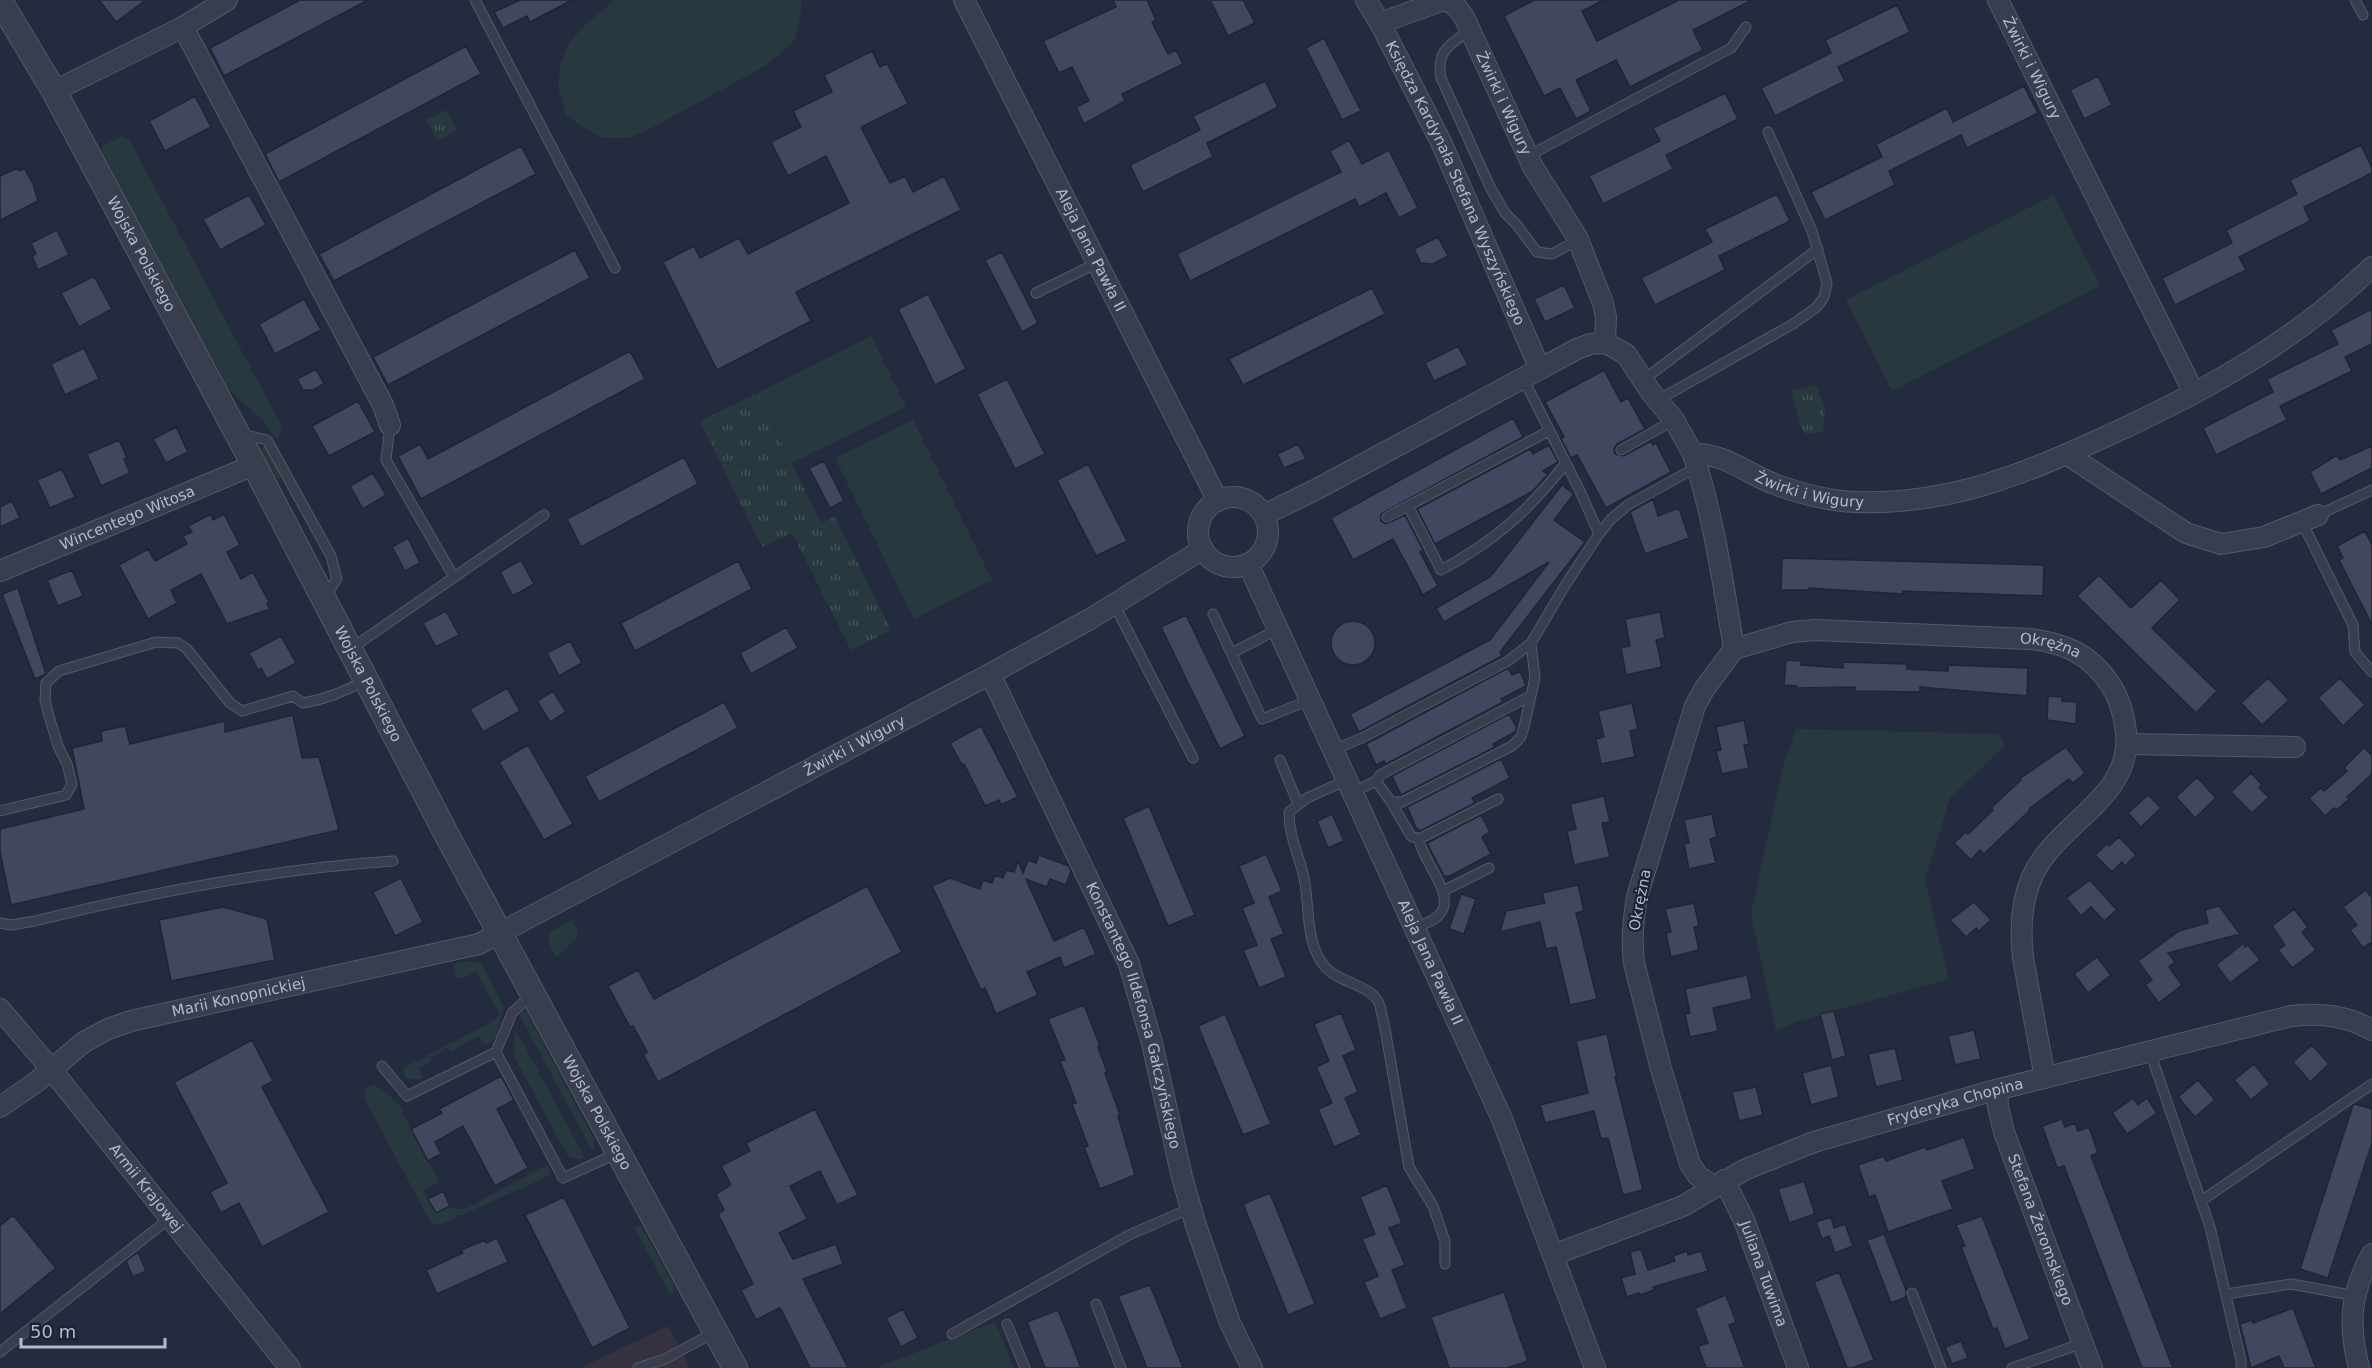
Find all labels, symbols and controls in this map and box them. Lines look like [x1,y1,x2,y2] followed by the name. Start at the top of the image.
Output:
[1999,13,2065,122] street label: Żwirki i Wigury
[1382,38,1529,328] street label: Księdza Kardynała Stefana Wyszyńskiego
[1472,48,1535,158] street label: Żwirki i Wigury
[1052,185,1129,314] street label: Aleja Jana Pawła II
[103,193,179,315] street label: Wojska Polskiego
[1752,467,1864,511] street label: Żwirki i Wigury
[57,482,198,554] street label: Wincentego Witosa
[331,623,406,745] street label: Wojska Polskiego
[2020,630,2084,662] street label: Okrężna
[800,711,908,780] street label: Żwirki i Wigury
[1625,868,1655,932] street label: Okrężna
[1082,879,1184,1151] street label: Konstantego Ildefonsa Gałczyńskiego
[1394,897,1467,1028] street label: Aleja Jana Pawła II
[170,974,307,1021] street label: Marii Konopnickiej
[559,1052,635,1173] street label: Wojska Polskiego
[1885,1075,2025,1129] street label: Fryderyka Chopina
[105,1140,187,1236] street label: Armii Krajowej
[2004,1151,2077,1308] street label: Stefana Żeromskiego
[1736,1217,1791,1329] street label: Juliana Tuwima
[21,1311,165,1349] scale bar
[30,1321,76,1342] text: 50 m

